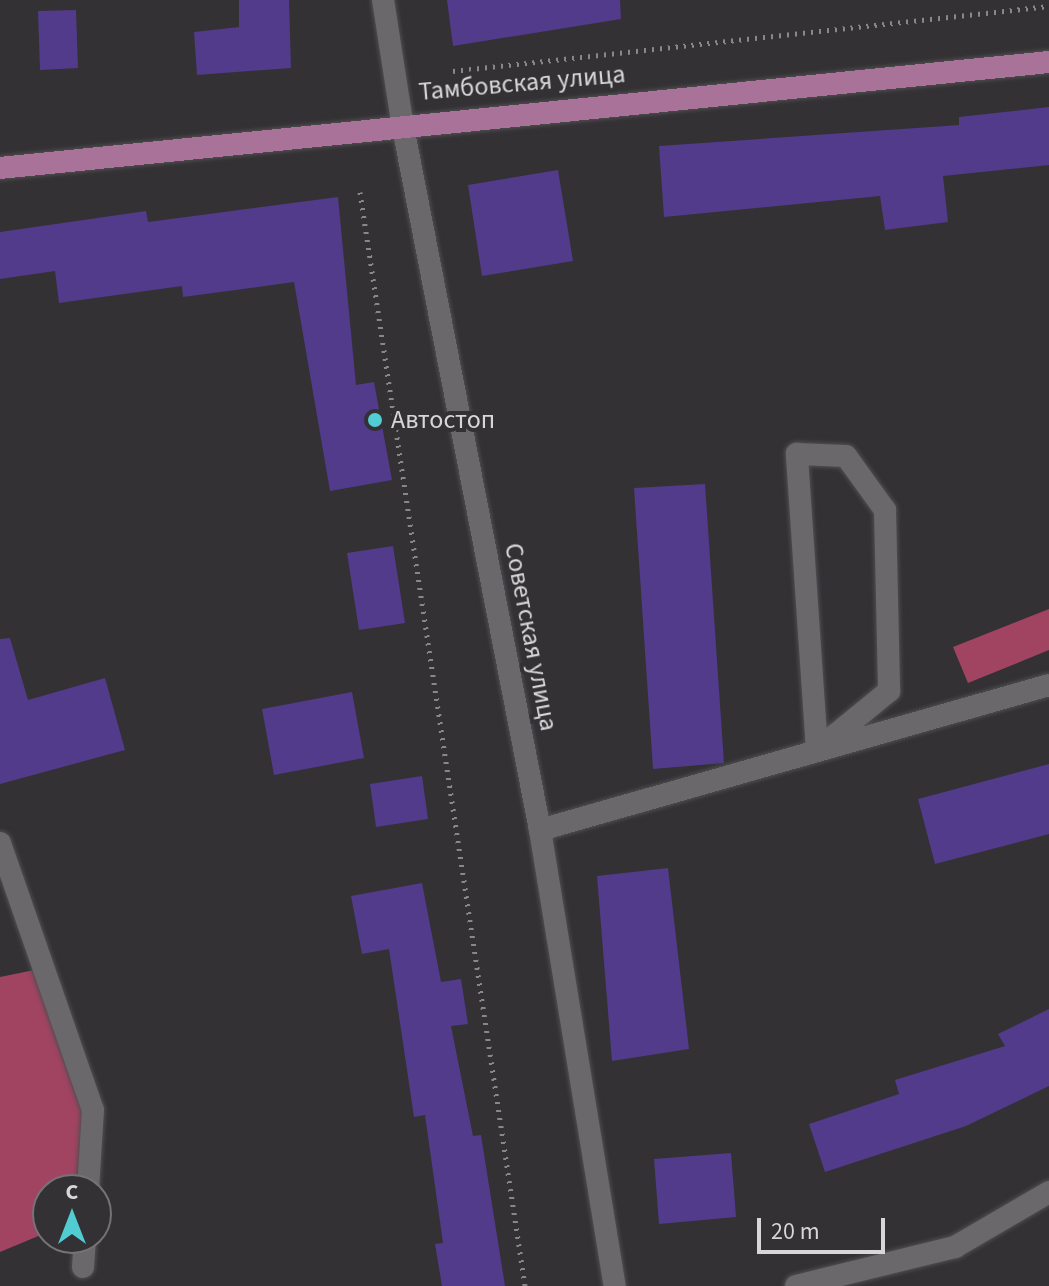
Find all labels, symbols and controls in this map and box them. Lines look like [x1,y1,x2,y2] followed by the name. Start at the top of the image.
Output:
[417,58,627,108] street label: Тамбовская улица
[391,404,495,436] place label: Автостоп
[366,411,384,429] marker: Автостоп
[497,540,565,734] street label: Советская улица
[32,1174,112,1254] north arrow
[66,1176,78,1208] text: С
[761,1202,889,1252] scale bar
[771,1214,820,1249] text: 20 m

